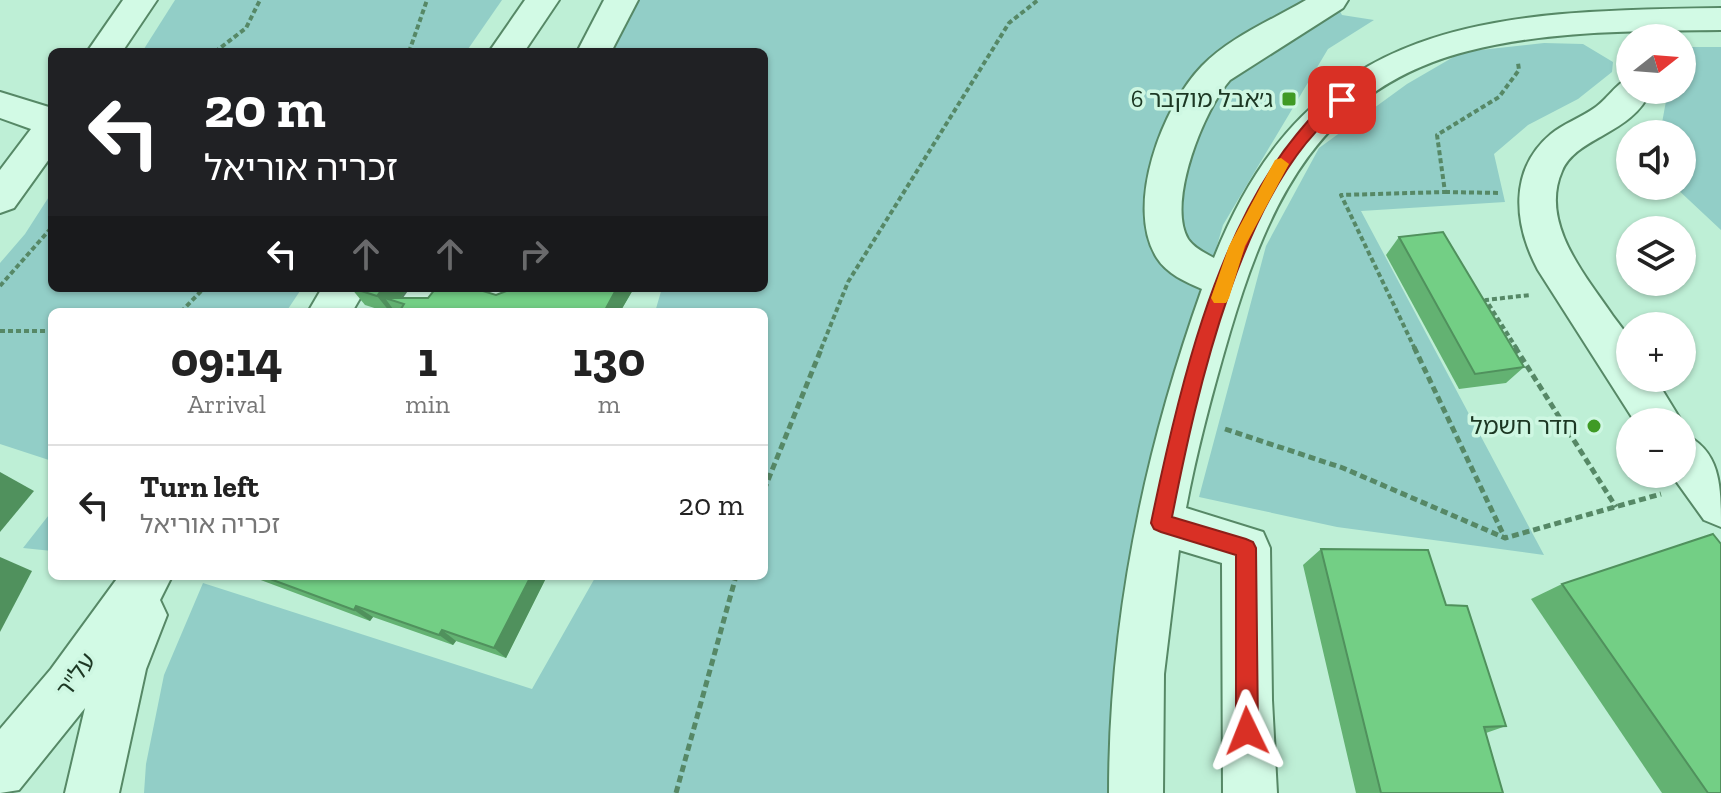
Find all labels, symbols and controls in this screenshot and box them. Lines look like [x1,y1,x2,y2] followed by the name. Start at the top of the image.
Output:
[1616,24,1696,104] north arrow
[1616,24,1696,488] map controls
[1308,66,1376,134] pin
[204,74,326,141] text: 20 m
[1320,78,1364,122] icon: arrive
[72,80,176,184] icon: left
[1131,84,1273,113] place label: ג׳אבל מוקבר 6
[1280,90,1298,108] marker: ג׳אבל מוקבר 6
[1616,120,1696,200] button: sound
[204,146,398,189] text: זכריה אוריאל
[1616,216,1696,296] button: layers
[260,232,304,276] icon: left
[344,232,388,276] icon: ahead
[428,232,472,276] icon: ahead
[512,232,556,276] icon: right
[1616,312,1696,392] button: +
[171,331,283,388] text: 09:14
[418,331,437,388] text: 1
[573,331,645,388] text: 130
[188,388,266,420] text: Arrival
[405,388,450,420] text: min
[598,388,620,420] text: m
[1616,408,1696,488] button: −
[1470,411,1578,440] place label: חדר חשמל
[1585,417,1603,435] marker: חדר חשמל
[140,469,259,505] text: Turn left
[72,483,116,527] icon: left
[679,487,744,523] text: 20 m
[140,508,280,540] text: זכריה אוריאל
[50,647,102,703] street label: על"ר
[1205,689,1289,773] position arrow

